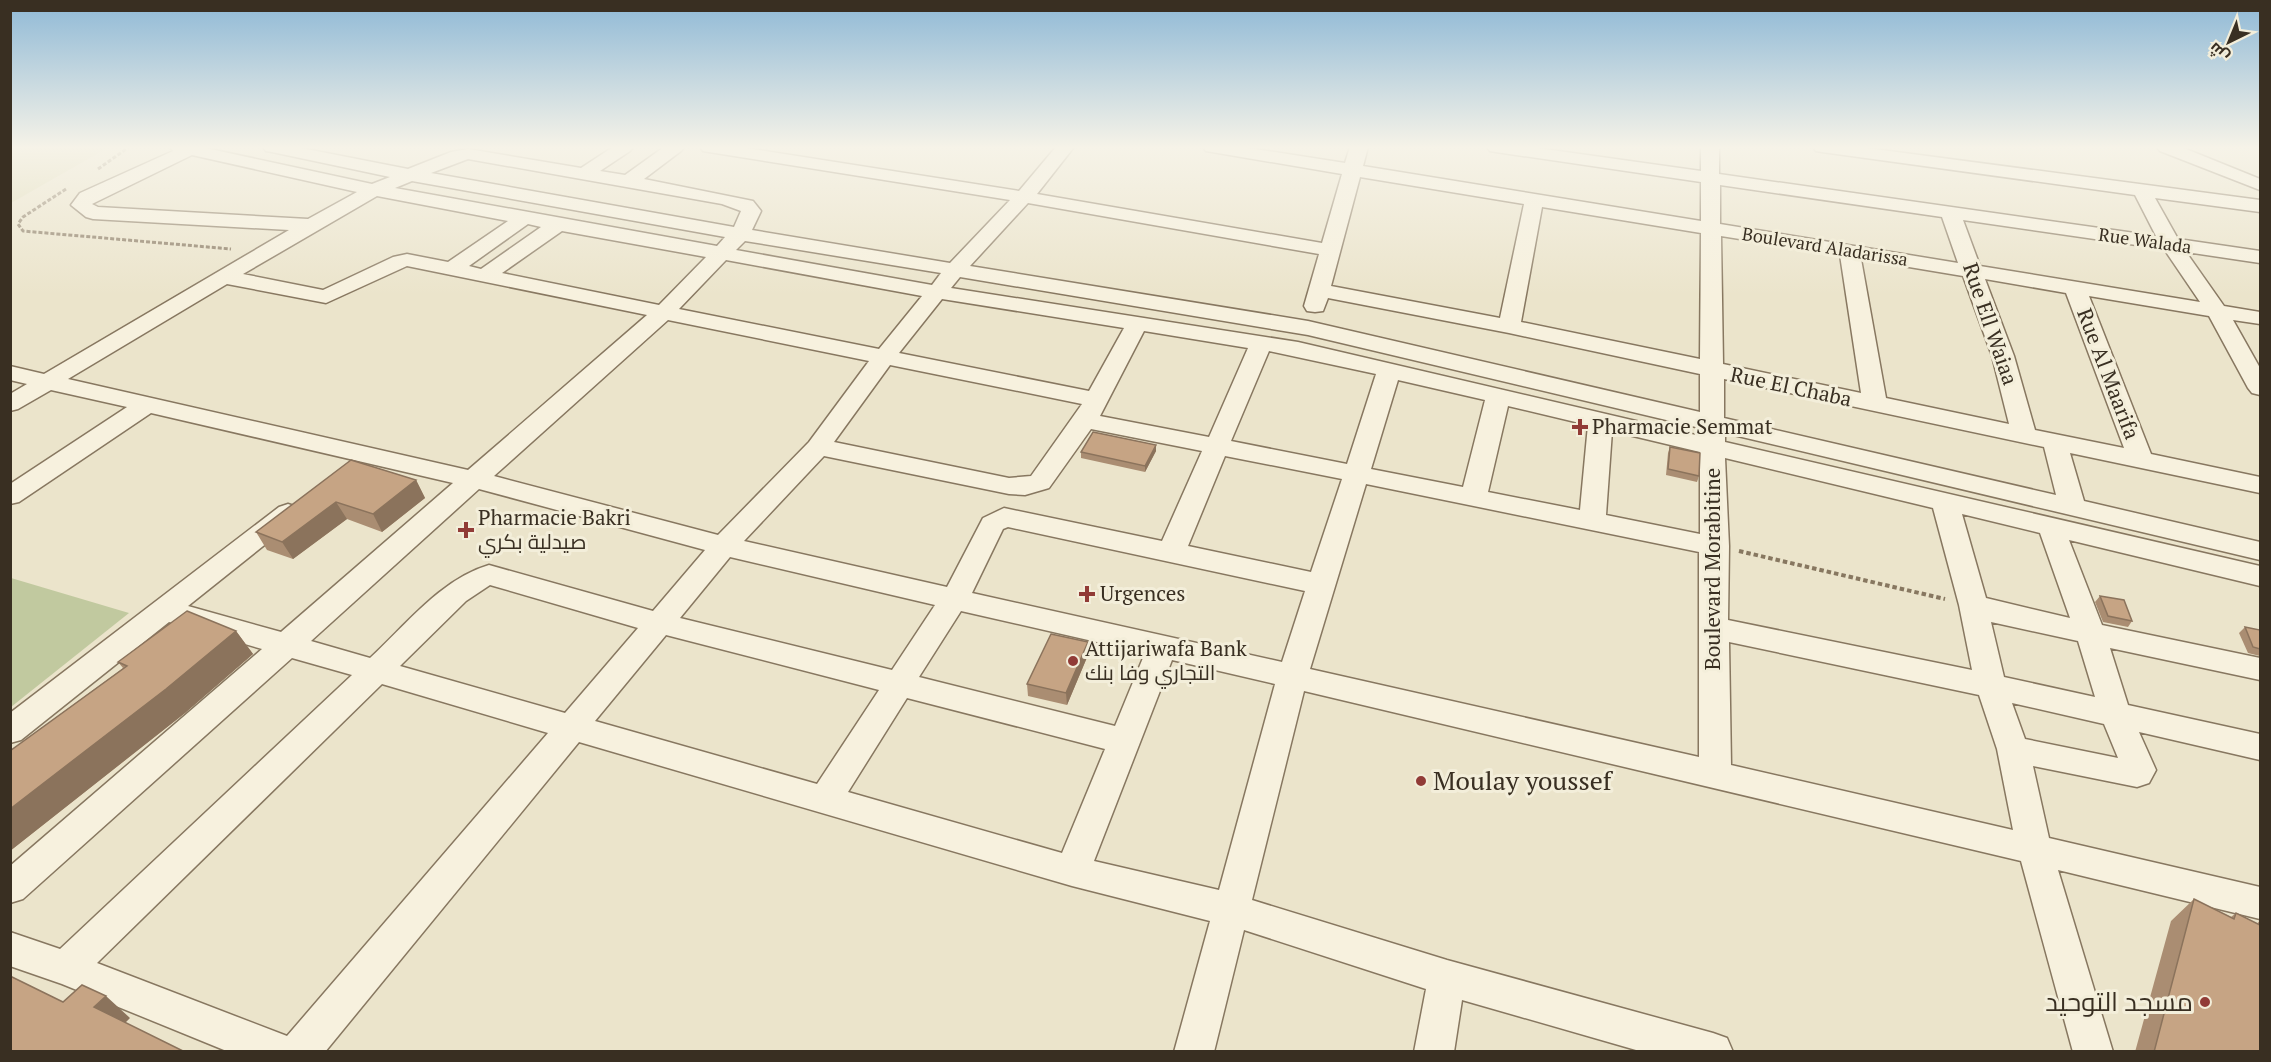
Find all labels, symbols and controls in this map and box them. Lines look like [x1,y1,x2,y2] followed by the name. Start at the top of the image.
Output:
[2199,12,2259,72] north arrow
[2204,38,2234,68] text: ش
[1741,221,1910,271] street label: Boulevard Aladarissa
[2097,222,2193,258] street label: Rue Walada
[1957,259,2025,389] street label: Rue Ell Waiaa
[2071,304,2147,443] street label: Rue Al Maarifa
[1728,360,1855,413] street label: Rue El Chaba
[1592,412,1773,440] place label: Pharmacie Semmat
[1573,420,1587,434] marker: Pharmacie Semmat
[1698,468,1726,670] street label: Boulevard Morabitine
[478,503,631,558] place label: Pharmacie Bakri صيدلية بكري
[459,523,473,537] marker: Pharmacie Bakri صيدلية بكري
[1100,579,1185,607] place label: Urgences
[1078,585,1096,603] marker: Urgences
[1085,634,1247,689] place label: Attijariwafa Bank التجاري وفا بنك
[1066,654,1080,668] marker: Attijariwafa Bank التجاري وفا بنك
[1433,763,1614,797] place label: Moulay youssef
[1414,774,1428,788] marker: Moulay youssef
[2045,984,2193,1018] place label: مسجد التوحيد
[2198,995,2212,1009] marker: مسجد التوحيد

